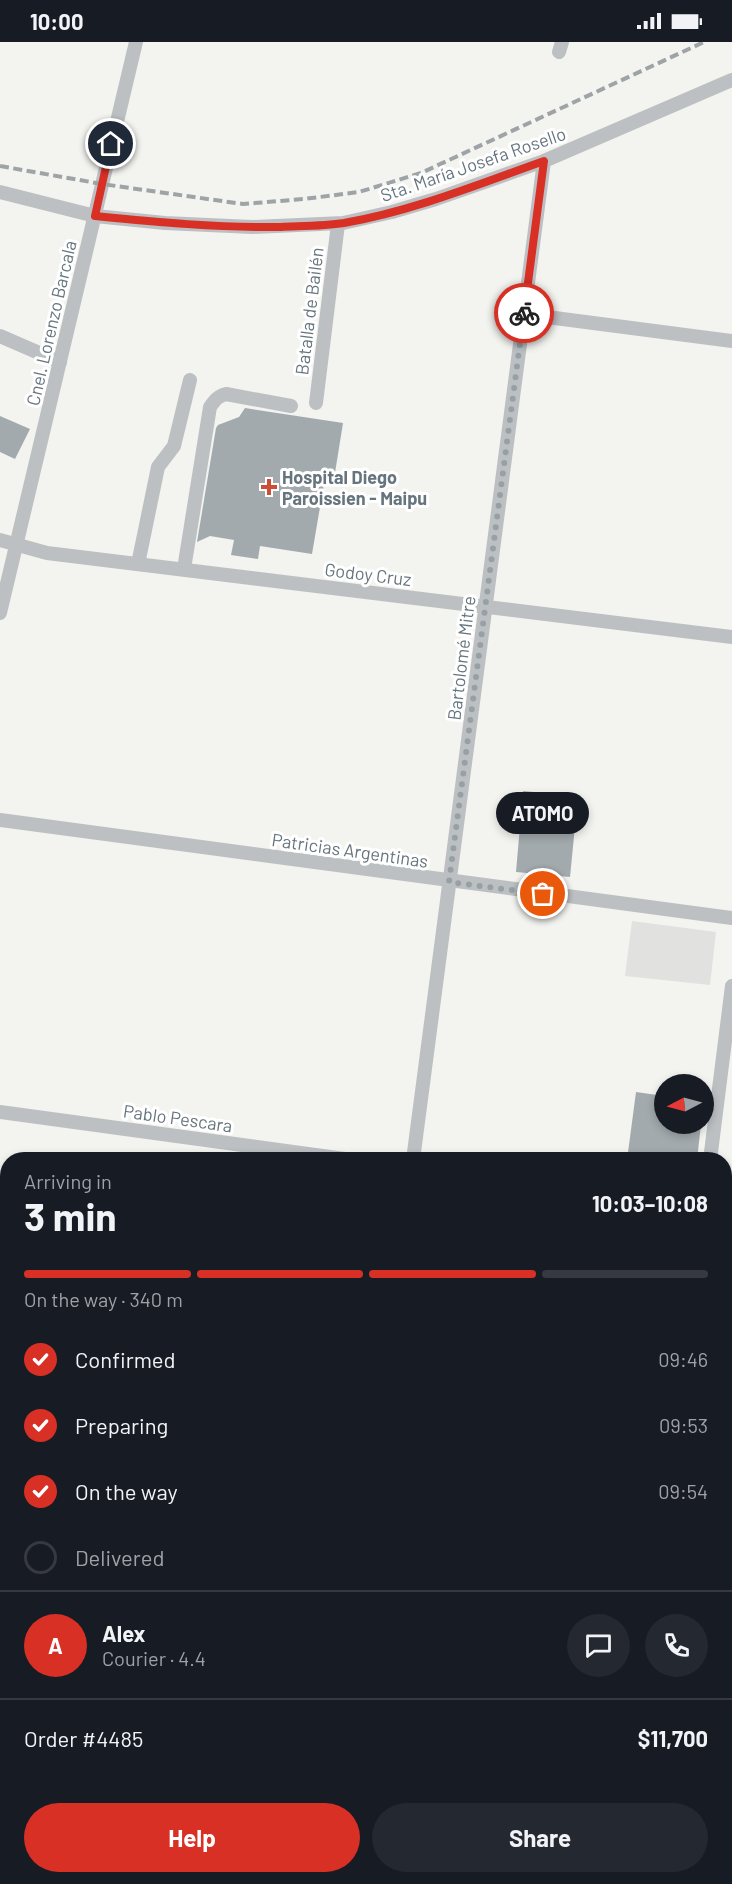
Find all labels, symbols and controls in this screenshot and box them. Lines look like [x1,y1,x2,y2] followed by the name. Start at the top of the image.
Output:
[30,8,83,34] text: 10:00
[85,118,136,169] pin
[378,122,568,206] street label: Sta. María Josefa Rosello
[94,127,127,160] icon: home
[21,238,81,408] street label: Cnel. Lorenzo Barcala
[290,246,328,376] street label: Batalla de Bailén
[494,283,554,343] courier
[508,297,541,330] icon: bike
[282,466,427,509] place label: Hospital Diego Paroissien - Maipu
[260,478,278,496] marker: Hospital Diego Paroissien - Maipu
[323,558,413,590] street label: Godoy Cruz
[442,595,480,721] street label: Bartolomé Mitre
[496,792,590,834] callout: ATOMO
[512,801,573,825] text: ATOMO
[270,828,430,872] street label: Patricias Argentinas
[517,868,568,919] pin
[526,877,559,910] icon: bag
[654,1074,714,1134] north arrow
[654,1074,714,1134] map controls
[122,1099,234,1137] street label: Pablo Pescara
[24,1169,112,1193] text: Arriving in
[592,1190,708,1216] text: 10:03–10:08
[24,1192,117,1239] text: 3 min
[24,1287,183,1311] text: On the way · 340 m
[24,1343,57,1376] icon: check
[75,1346,175,1372] text: Confirmed
[658,1347,708,1371] text: 09:46
[24,1409,57,1442] icon: check
[75,1412,168,1438] text: Preparing
[659,1413,708,1437] text: 09:53
[24,1475,57,1508] icon: check
[75,1478,178,1504] text: On the way
[658,1479,708,1503] text: 09:54
[75,1544,164,1570] text: Delivered
[567,1614,630,1677] button: chat
[645,1614,708,1677] button: phone
[102,1620,145,1646] text: Alex
[48,1632,63,1658] text: A
[102,1646,206,1670] text: Courier · 4.4
[24,1725,143,1751] text: Order #4485
[638,1725,708,1751] text: $11,700
[24,1803,360,1872] button: Help
[372,1803,708,1872] button: Share

